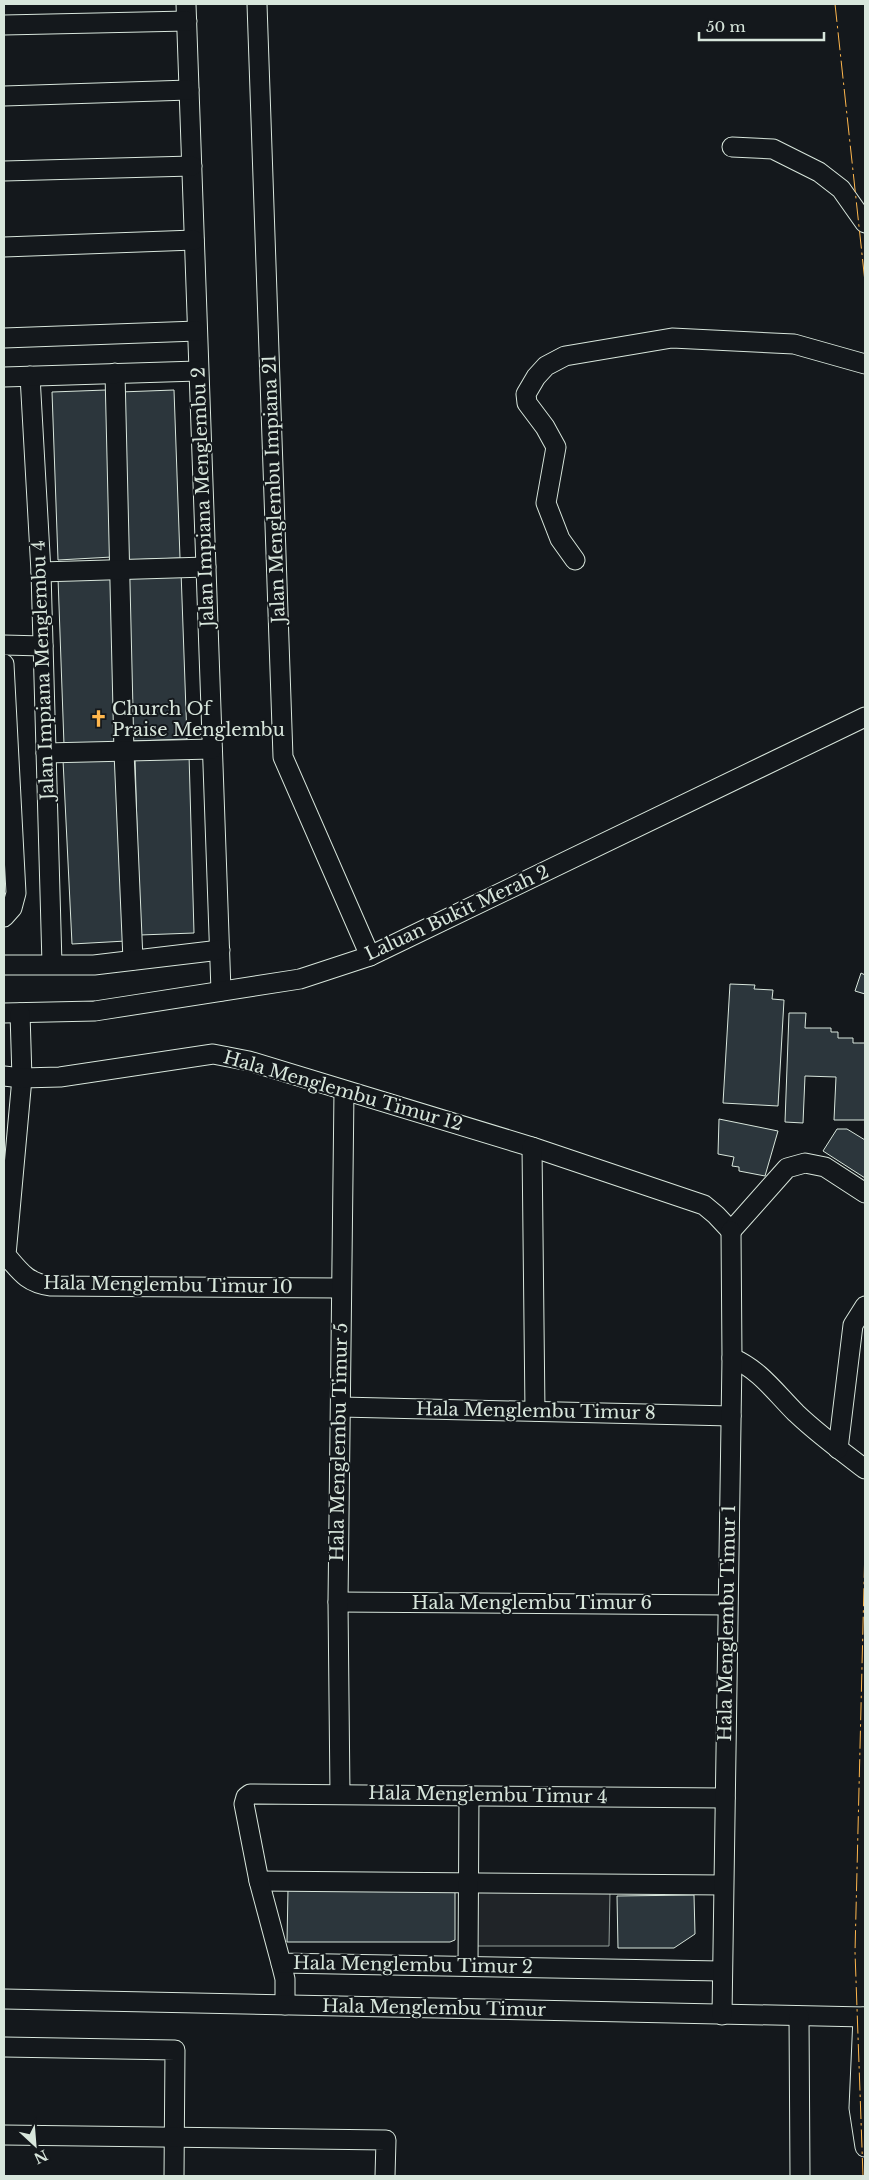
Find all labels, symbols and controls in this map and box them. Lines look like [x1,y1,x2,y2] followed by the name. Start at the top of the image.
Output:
[699,10,824,42] scale bar
[706,17,746,36] text: 50 m
[258,354,290,626] street label: Jalan Menglembu Impiana 21
[187,366,219,630] street label: Jalan Impiana Menglembu 2
[27,540,59,802] street label: Jalan Impiana Menglembu 4
[112,698,285,741] place label: Church Of Praise Menglembu
[88,709,108,729] church icon: Church Of Praise Menglembu
[362,861,552,965] street label: Laluan Bukit Merah 2
[221,1046,465,1136] street label: Hala Menglembu Timur 12
[43,1272,293,1298] street label: Hala Menglembu Timur 10
[326,1322,352,1562] street label: Hala Menglembu Timur 5
[416,1398,656,1424] street label: Hala Menglembu Timur 8
[714,1504,740,1742] street label: Hala Menglembu Timur 1
[412,1592,652,1614] street label: Hala Menglembu Timur 6
[368,1782,608,1808] street label: Hala Menglembu Timur 4
[293,1952,533,1978] street label: Hala Menglembu Timur 2
[322,1995,547,2021] street label: Hala Menglembu Timur
[10,2120,60,2170] north arrow
[31,2146,51,2168] text: N

